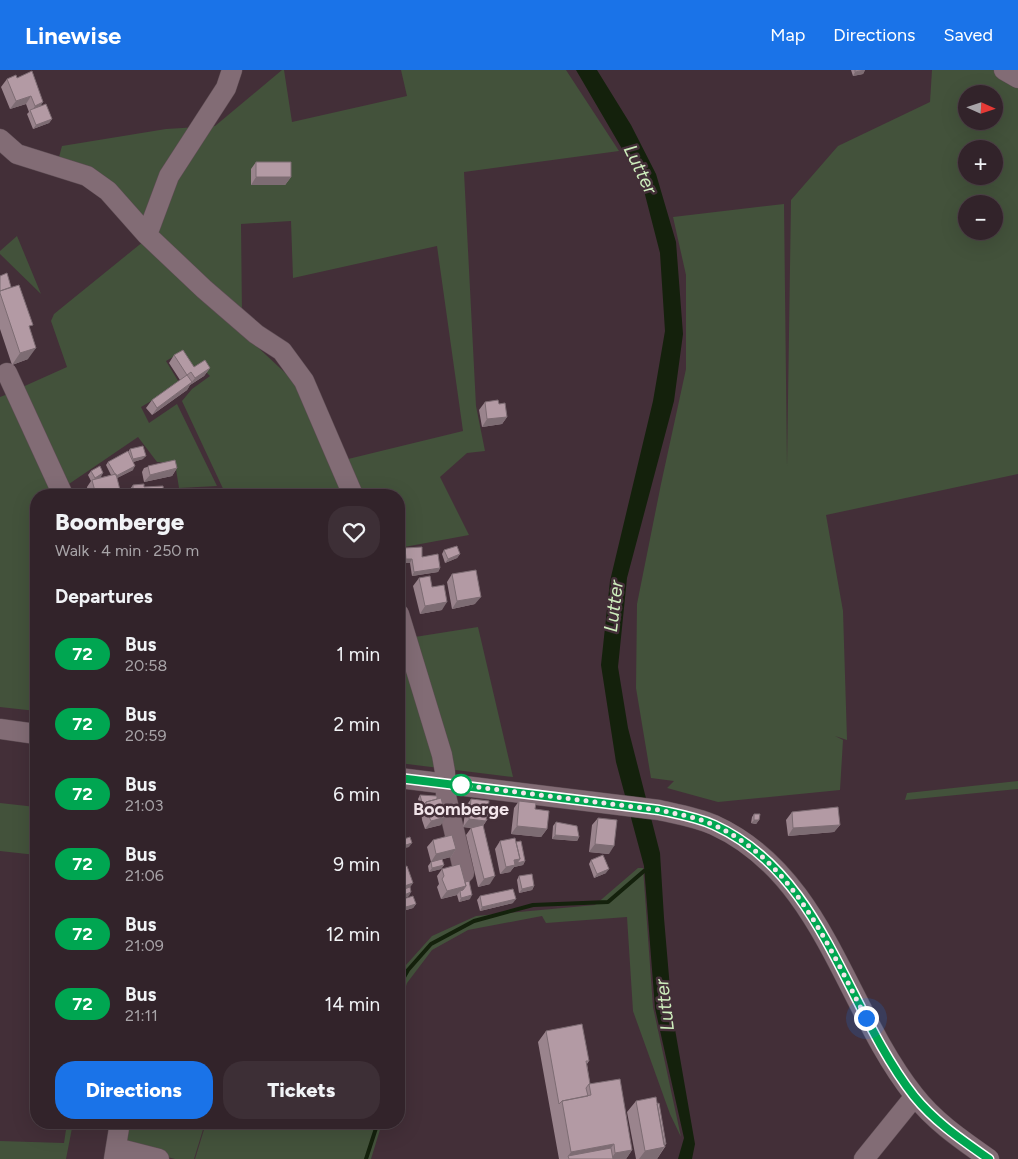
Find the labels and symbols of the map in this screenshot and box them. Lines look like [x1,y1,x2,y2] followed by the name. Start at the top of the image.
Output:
[958,85,1002,130] north arrow
[619,141,663,198] water label: Lutter
[599,578,628,633] water label: Lutter
[450,774,472,796] marker: Boomberge
[413,798,509,820] place label: Boomberge
[650,977,679,1032] water label: Lutter
[854,1006,879,1031] your location

